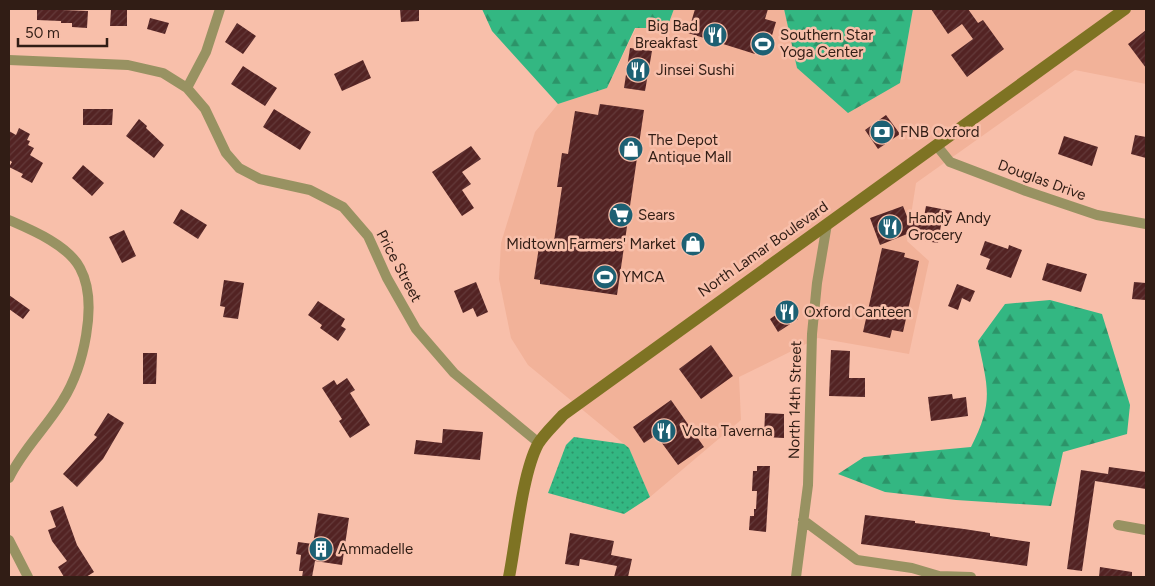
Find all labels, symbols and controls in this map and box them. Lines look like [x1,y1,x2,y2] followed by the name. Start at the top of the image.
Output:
[18,15,106,47] scale bar
[635,17,698,52] place label: Big Bad Breakfast
[702,22,728,48] restaurant icon: Big Bad Breakfast
[25,24,60,42] text: 50 m
[780,26,873,61] place label: Southern Star Yoga Center
[750,31,776,57] sports icon: Southern Star Yoga Center
[625,57,651,83] restaurant icon: Jinsei Sushi
[656,61,734,79] place label: Jinsei Sushi
[869,119,895,145] bank icon: FNB Oxford
[900,123,979,141] place label: FNB Oxford
[648,131,732,166] place label: The Depot Antique Mall
[618,136,644,162] shop icon: The Depot Antique Mall
[995,156,1089,204] street label: Douglas Drive
[695,197,831,301] street label: North Lamar Boulevard
[608,202,634,228] supermarket icon: Sears
[638,206,675,224] place label: Sears
[908,209,991,244] place label: Handy Andy Grocery
[877,214,903,240] restaurant icon: Handy Andy Grocery
[372,227,426,305] street label: Price Street
[680,231,706,257] shop icon: Midtown Farmers' Market
[506,235,676,253] place label: Midtown Farmers' Market
[592,264,618,290] sports icon: YMCA
[622,268,665,286] place label: YMCA
[774,299,800,325] restaurant icon: Oxford Canteen
[804,303,912,321] place label: Oxford Canteen
[785,340,805,459] street label: North 14th Street
[651,418,677,444] restaurant icon: Volta Taverna
[682,422,773,440] place label: Volta Taverna
[308,536,334,562] building icon: Ammadelle
[338,540,413,558] place label: Ammadelle

